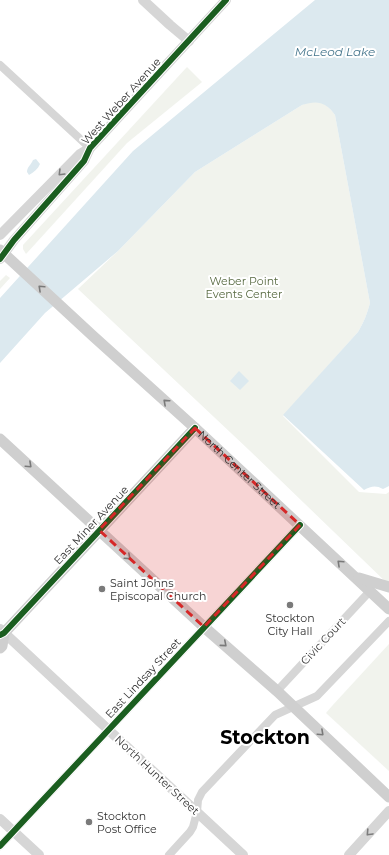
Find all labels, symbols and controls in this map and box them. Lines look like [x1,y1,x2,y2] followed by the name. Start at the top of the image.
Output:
[295,44,375,59] water label: McLeod Lake
[78,54,164,147] street label: West Weber Avenue
[58,168,66,176] one-way arrow
[206,274,282,301] park label: Weber Point Events Center
[38,285,45,292] one-way arrow
[164,399,171,406] one-way arrow
[195,427,284,512] street label: North Center Street
[24,461,31,468] one-way arrow
[51,482,131,567] street label: East Miner Avenue
[123,552,131,560] one-way arrow
[337,560,345,568] one-way arrow
[110,576,206,603] place label: Saint Johns Episcopal Church
[97,584,107,594] marker: Saint Johns Episcopal Church
[285,600,295,610] marker: Stockton City Hall
[265,611,315,638] place label: Stockton City Hall
[298,614,349,668] street label: Civic Court
[102,635,184,721] street label: East Lindsay Street
[219,640,227,647] one-way arrow
[220,726,310,749] district label: Stockton
[316,728,324,736] one-way arrow
[112,732,203,818] street label: North Hunter Street
[97,809,157,836] place label: Stockton Post Office
[84,817,94,827] marker: Stockton Post Office
[366,828,374,836] one-way arrow

